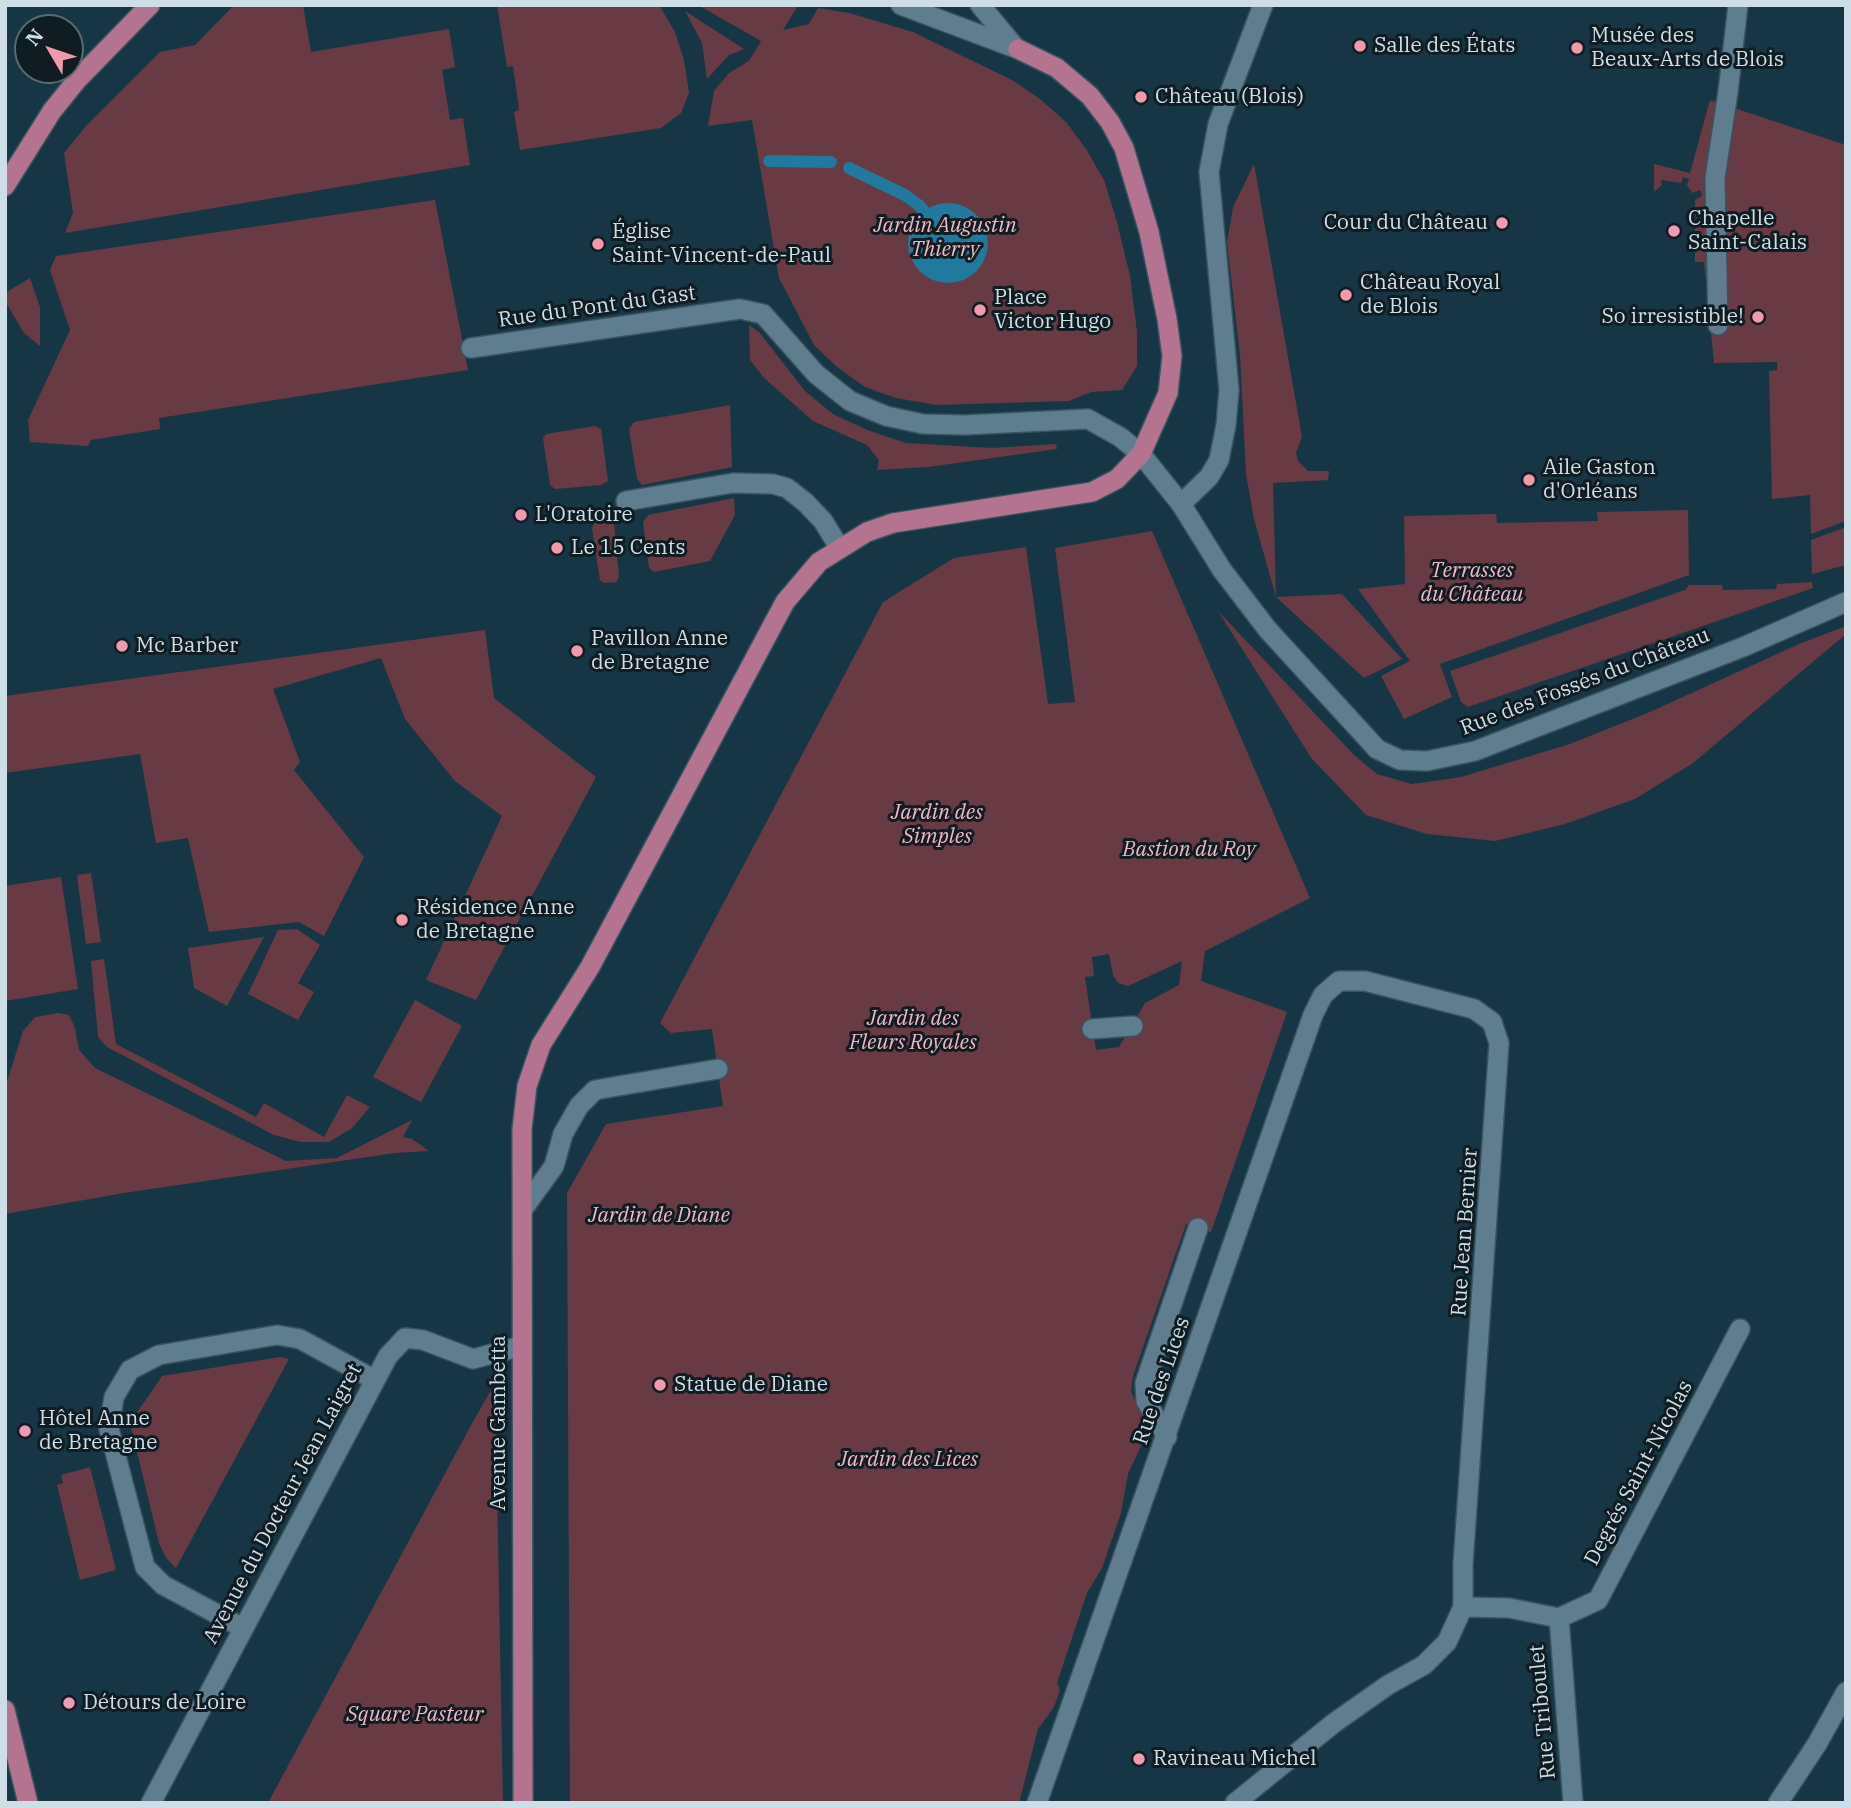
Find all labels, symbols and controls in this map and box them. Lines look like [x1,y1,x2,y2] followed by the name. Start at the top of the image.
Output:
[14,14,84,84] north arrow
[1591,23,1784,73] place label: Musée des Beaux-Arts de Blois
[20,24,48,50] text: N
[1374,33,1515,59] place label: Salle des États
[1352,38,1368,54] marker: Salle des États
[1569,40,1585,56] marker: Musée des Beaux-Arts de Blois
[1155,84,1304,110] place label: Château (Blois)
[1133,89,1149,105] marker: Château (Blois)
[1688,206,1807,256] place label: Chapelle Saint-Calais
[1324,210,1488,236] place label: Cour du Château
[873,213,1017,263] park label: Jardin Augustin Thierry
[1494,215,1510,231] marker: Cour du Château
[612,219,831,269] place label: Église Saint-Vincent-de-Paul
[1666,223,1682,239] marker: Chapelle Saint-Calais
[590,236,606,252] marker: Église Saint-Vincent-de-Paul
[1360,270,1500,320] place label: Château Royal de Blois
[497,281,697,333] street label: Rue du Pont du Gast
[994,285,1111,335] place label: Place Victor Hugo
[1338,287,1354,303] marker: Château Royal de Blois
[972,302,988,318] marker: Place Victor Hugo
[1601,304,1744,330] place label: So irresistible!
[1750,309,1766,325] marker: So irresistible!
[1543,455,1656,505] place label: Aile Gaston d'Orléans
[1521,472,1537,488] marker: Aile Gaston d'Orléans
[535,502,633,528] place label: L'Oratoire
[513,507,529,523] marker: L'Oratoire
[571,535,685,561] place label: Le 15 Cents
[549,540,565,556] marker: Le 15 Cents
[1421,558,1523,608] park label: Terrasses du Château
[1457,623,1713,741] street label: Rue des Fossés du Château
[591,626,728,676] place label: Pavillon Anne de Bretagne
[136,633,238,659] place label: Mc Barber
[114,638,130,654] marker: Mc Barber
[569,643,585,659] marker: Pavillon Anne de Bretagne
[891,800,983,850] park label: Jardin des Simples
[1123,837,1255,863] park label: Bastion du Roy
[416,895,575,945] place label: Résidence Anne de Bretagne
[394,912,410,928] marker: Résidence Anne de Bretagne
[849,1006,977,1056] park label: Jardin des Fleurs Royales
[1447,1147,1483,1317] street label: Rue Jean Bernier
[588,1203,730,1229] park label: Jardin de Diane
[1128,1314,1196,1448] street label: Rue des Lices
[486,1335,512,1511] street label: Avenue Gambetta
[198,1360,368,1648] street label: Avenue du Docteur Jean Laigret
[674,1372,828,1398] place label: Statue de Diane
[1580,1376,1698,1570] street label: Degrés Saint-Nicolas
[652,1377,668,1393] marker: Statue de Diane
[39,1406,157,1456] place label: Hôtel Anne de Bretagne
[17,1423,33,1439] marker: Hôtel Anne de Bretagne
[838,1447,978,1473] park label: Jardin des Lices
[1525,1644,1561,1780] street label: Rue Triboulet
[83,1690,246,1716] place label: Détours de Loire
[61,1695,77,1711] marker: Détours de Loire
[346,1702,484,1728] park label: Square Pasteur
[1153,1746,1317,1772] place label: Ravineau Michel
[1131,1751,1147,1767] marker: Ravineau Michel

